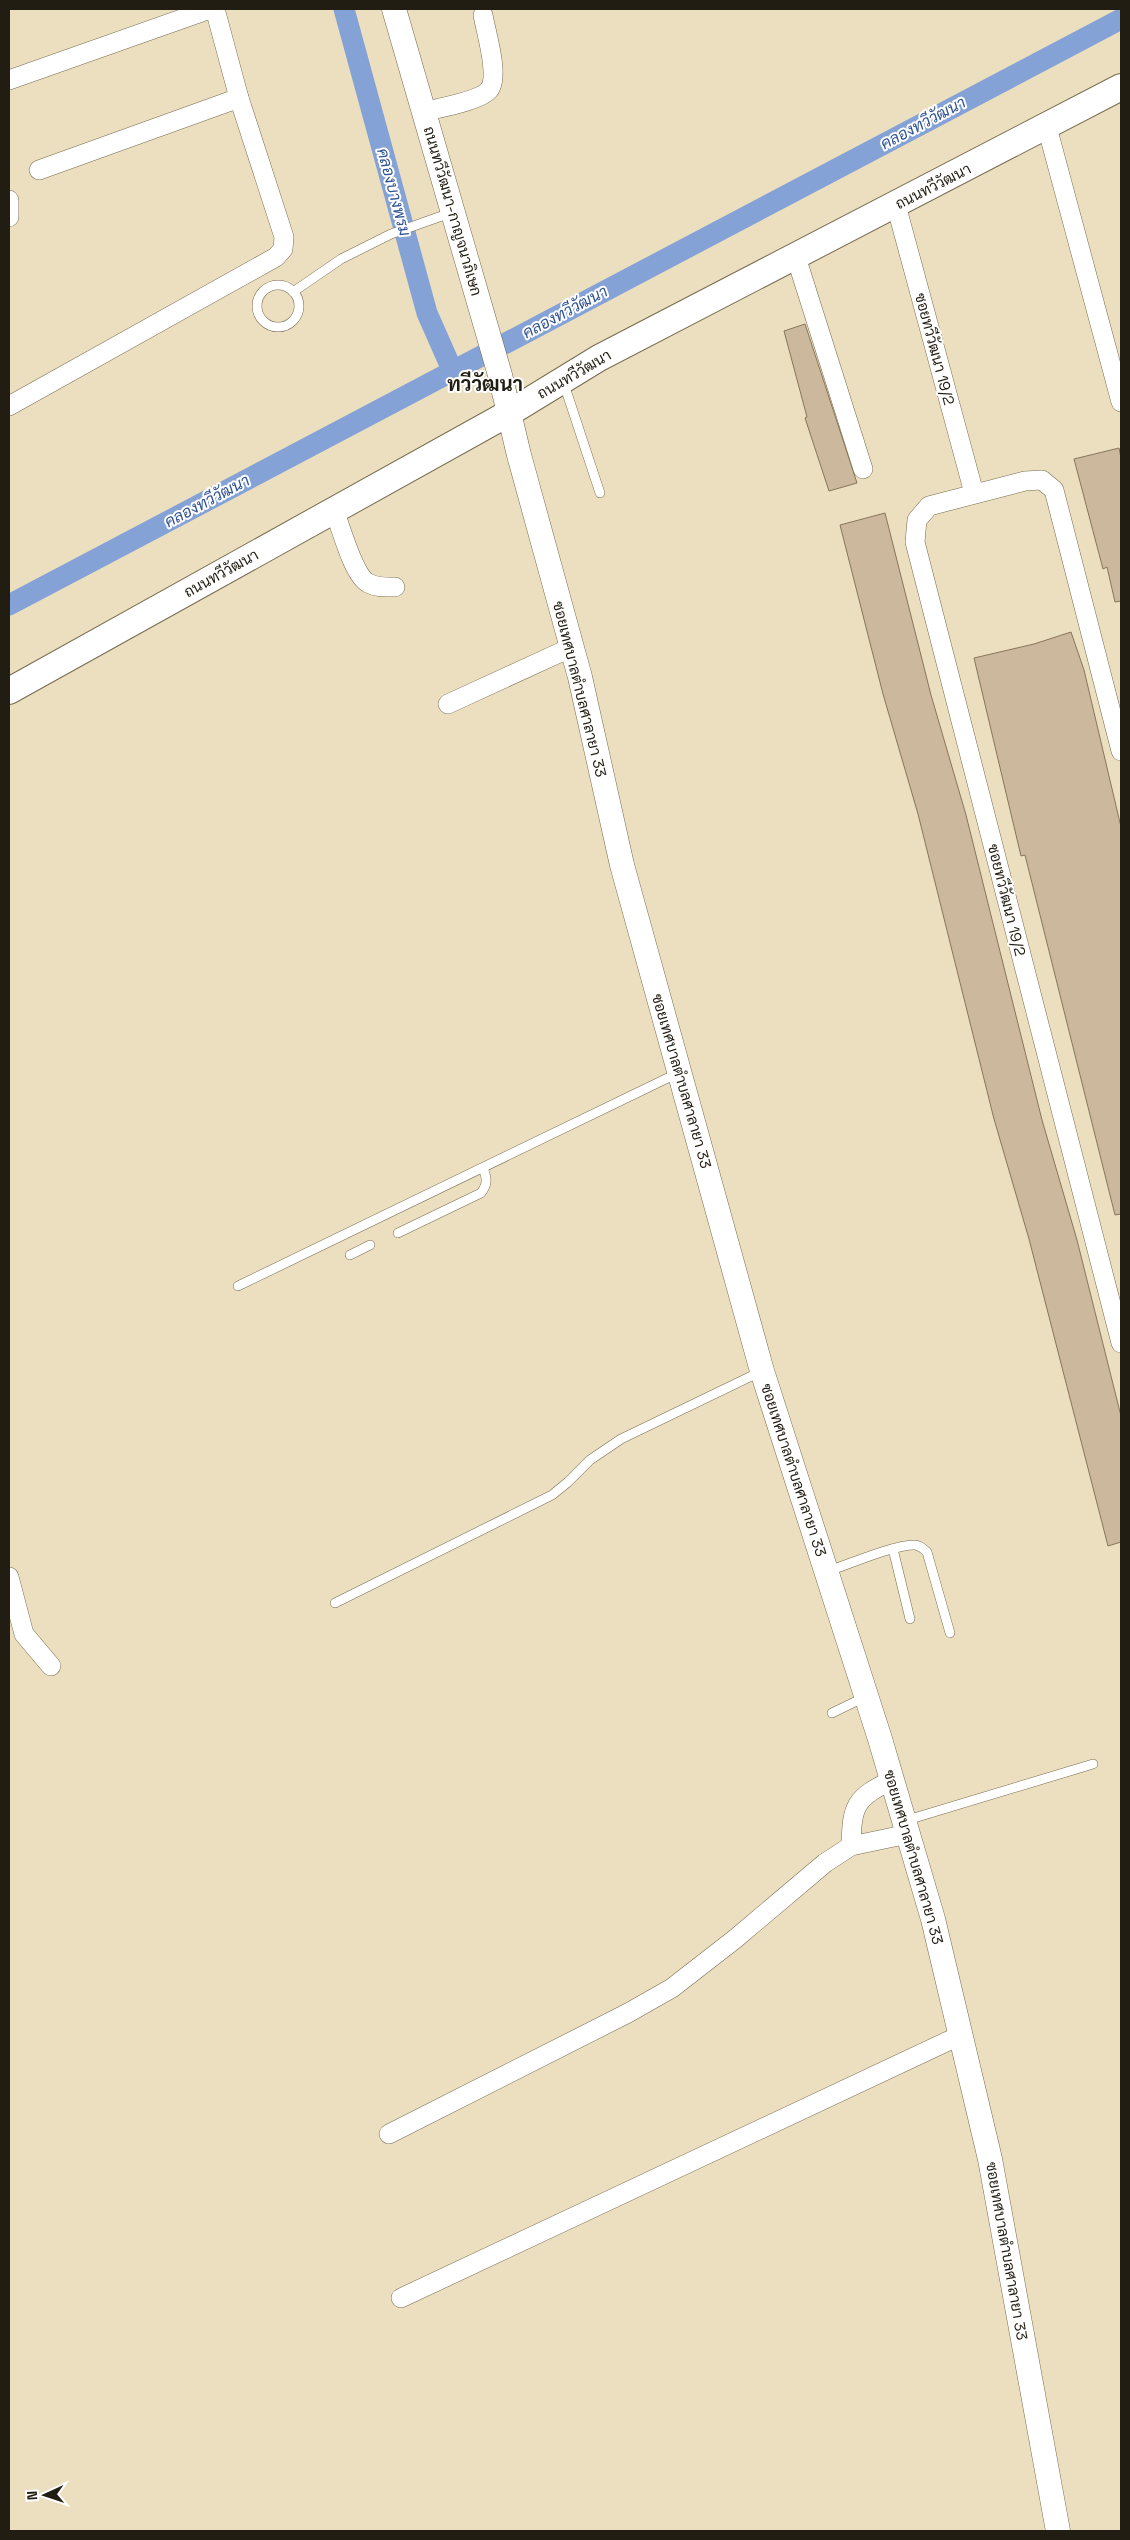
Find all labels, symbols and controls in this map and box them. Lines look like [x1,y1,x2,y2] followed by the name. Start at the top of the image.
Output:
[876,91,970,154] water label: คลองทวีวัฒนา
[420,124,486,298] street label: ถนนทวีวัฒนา-กาญจนาภิเษก
[372,146,416,238] water label: คลองบางพรม
[892,159,974,213] street label: ถนนทวีวัฒนา
[518,280,612,343] water label: คลองทวีวัฒนา
[911,291,959,407] street label: ซอยทวีวัฒนา 19/2
[534,345,614,403] street label: ถนนทวีวัฒนา
[447,371,523,397] district label: ทวีวัฒนา
[160,469,254,532] water label: คลองทวีวัฒนา
[180,545,262,601] street label: ถนนทวีวัฒนา
[549,599,611,779] street label: ซอยเทศบาลตำบลศาลายา 33
[984,842,1030,958] street label: ซอยทวีวัฒนา 19/2
[648,992,716,1170] street label: ซอยเทศบาลตำบลศาลายา 33
[757,1381,831,1559] street label: ซอยเทศบาลตำบลศาลายา 33
[880,1768,948,1946] street label: ซอยเทศบาลตำบลศาลายา 33
[982,2160,1032,2342] street label: ซอยเทศบาลตำบลศาลายา 33
[20,2470,70,2520] north arrow
[23,2491,41,2501] text: N

